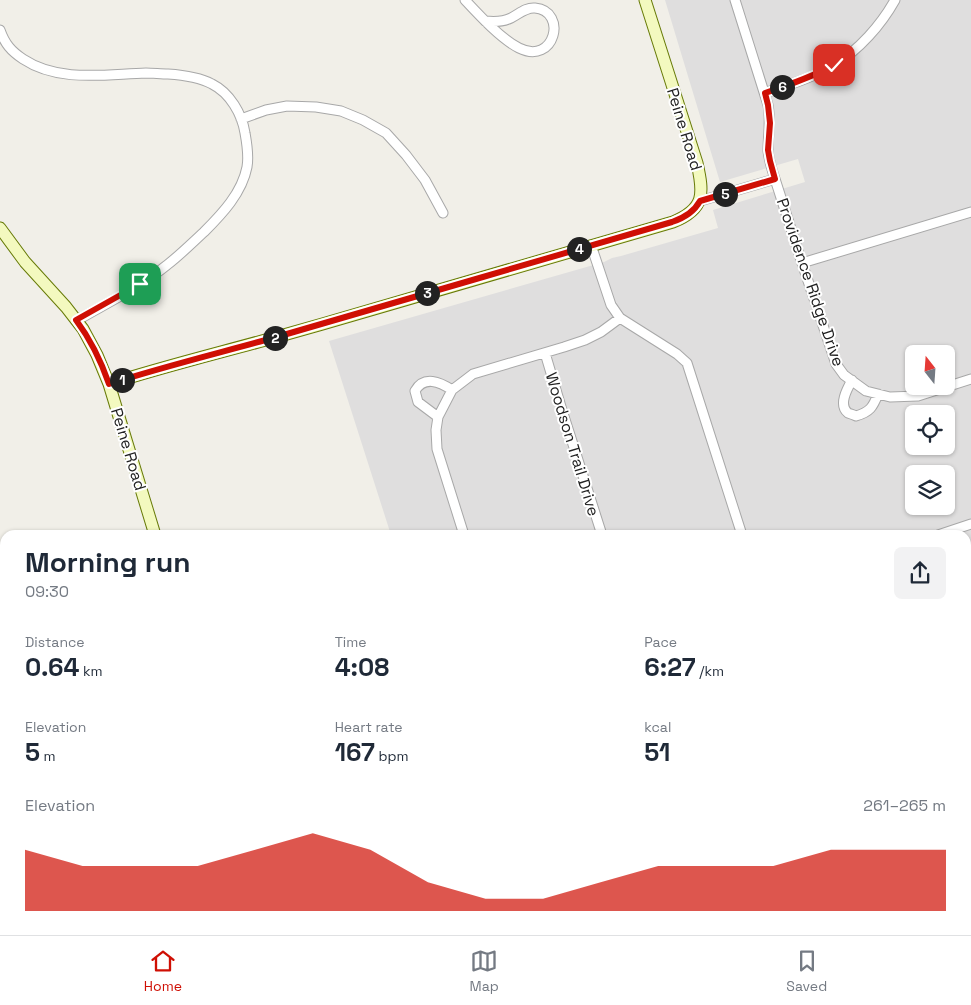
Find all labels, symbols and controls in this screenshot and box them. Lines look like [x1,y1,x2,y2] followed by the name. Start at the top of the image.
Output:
[813,44,855,86] pin
[820,51,848,79] icon: check
[770,74,794,100] pin: 6
[778,78,787,96] text: 6
[662,85,707,173] street label: Peine Road
[712,182,738,206] pin: 5
[721,185,730,203] text: 5
[772,195,849,369] street label: Providence Ridge Drive
[566,236,592,262] pin: 4
[575,240,584,258] text: 4
[119,263,161,305] pin
[126,270,154,298] icon: arrive
[414,280,440,306] pin: 3
[423,284,432,302] text: 3
[262,326,288,350] pin: 2
[271,329,280,347] text: 2
[905,345,955,395] north arrow
[905,345,955,515] map controls
[110,368,134,392] pin: 1
[541,370,604,519] street label: Woodson Trail Drive
[119,371,126,389] text: 1
[106,405,151,493] street label: Peine Road
[905,405,955,455] button: locate
[905,465,955,515] button: layers
[25,544,190,580] text: Morning run
[894,547,946,599] button: share
[25,581,69,602] text: 09:30
[25,633,85,651] text: Distance
[335,633,367,651] text: Time
[644,633,677,651] text: Pace
[25,651,79,683] text: 0.64
[335,651,389,683] text: 4:08
[644,651,696,683] text: 6:27
[79,662,103,680] text: km
[696,662,724,680] text: /km
[25,718,86,736] text: Elevation
[335,718,403,736] text: Heart rate
[644,718,671,736] text: kcal
[25,736,40,768] text: 5
[335,736,375,768] text: 167
[644,736,670,768] text: 51
[40,747,56,765] text: m
[375,747,409,765] text: bpm
[25,795,95,816] text: Elevation
[863,795,946,816] text: 261–265 m
[144,947,182,995] tab: Home
[470,947,499,995] tab: Map
[786,947,827,995] tab: Saved

